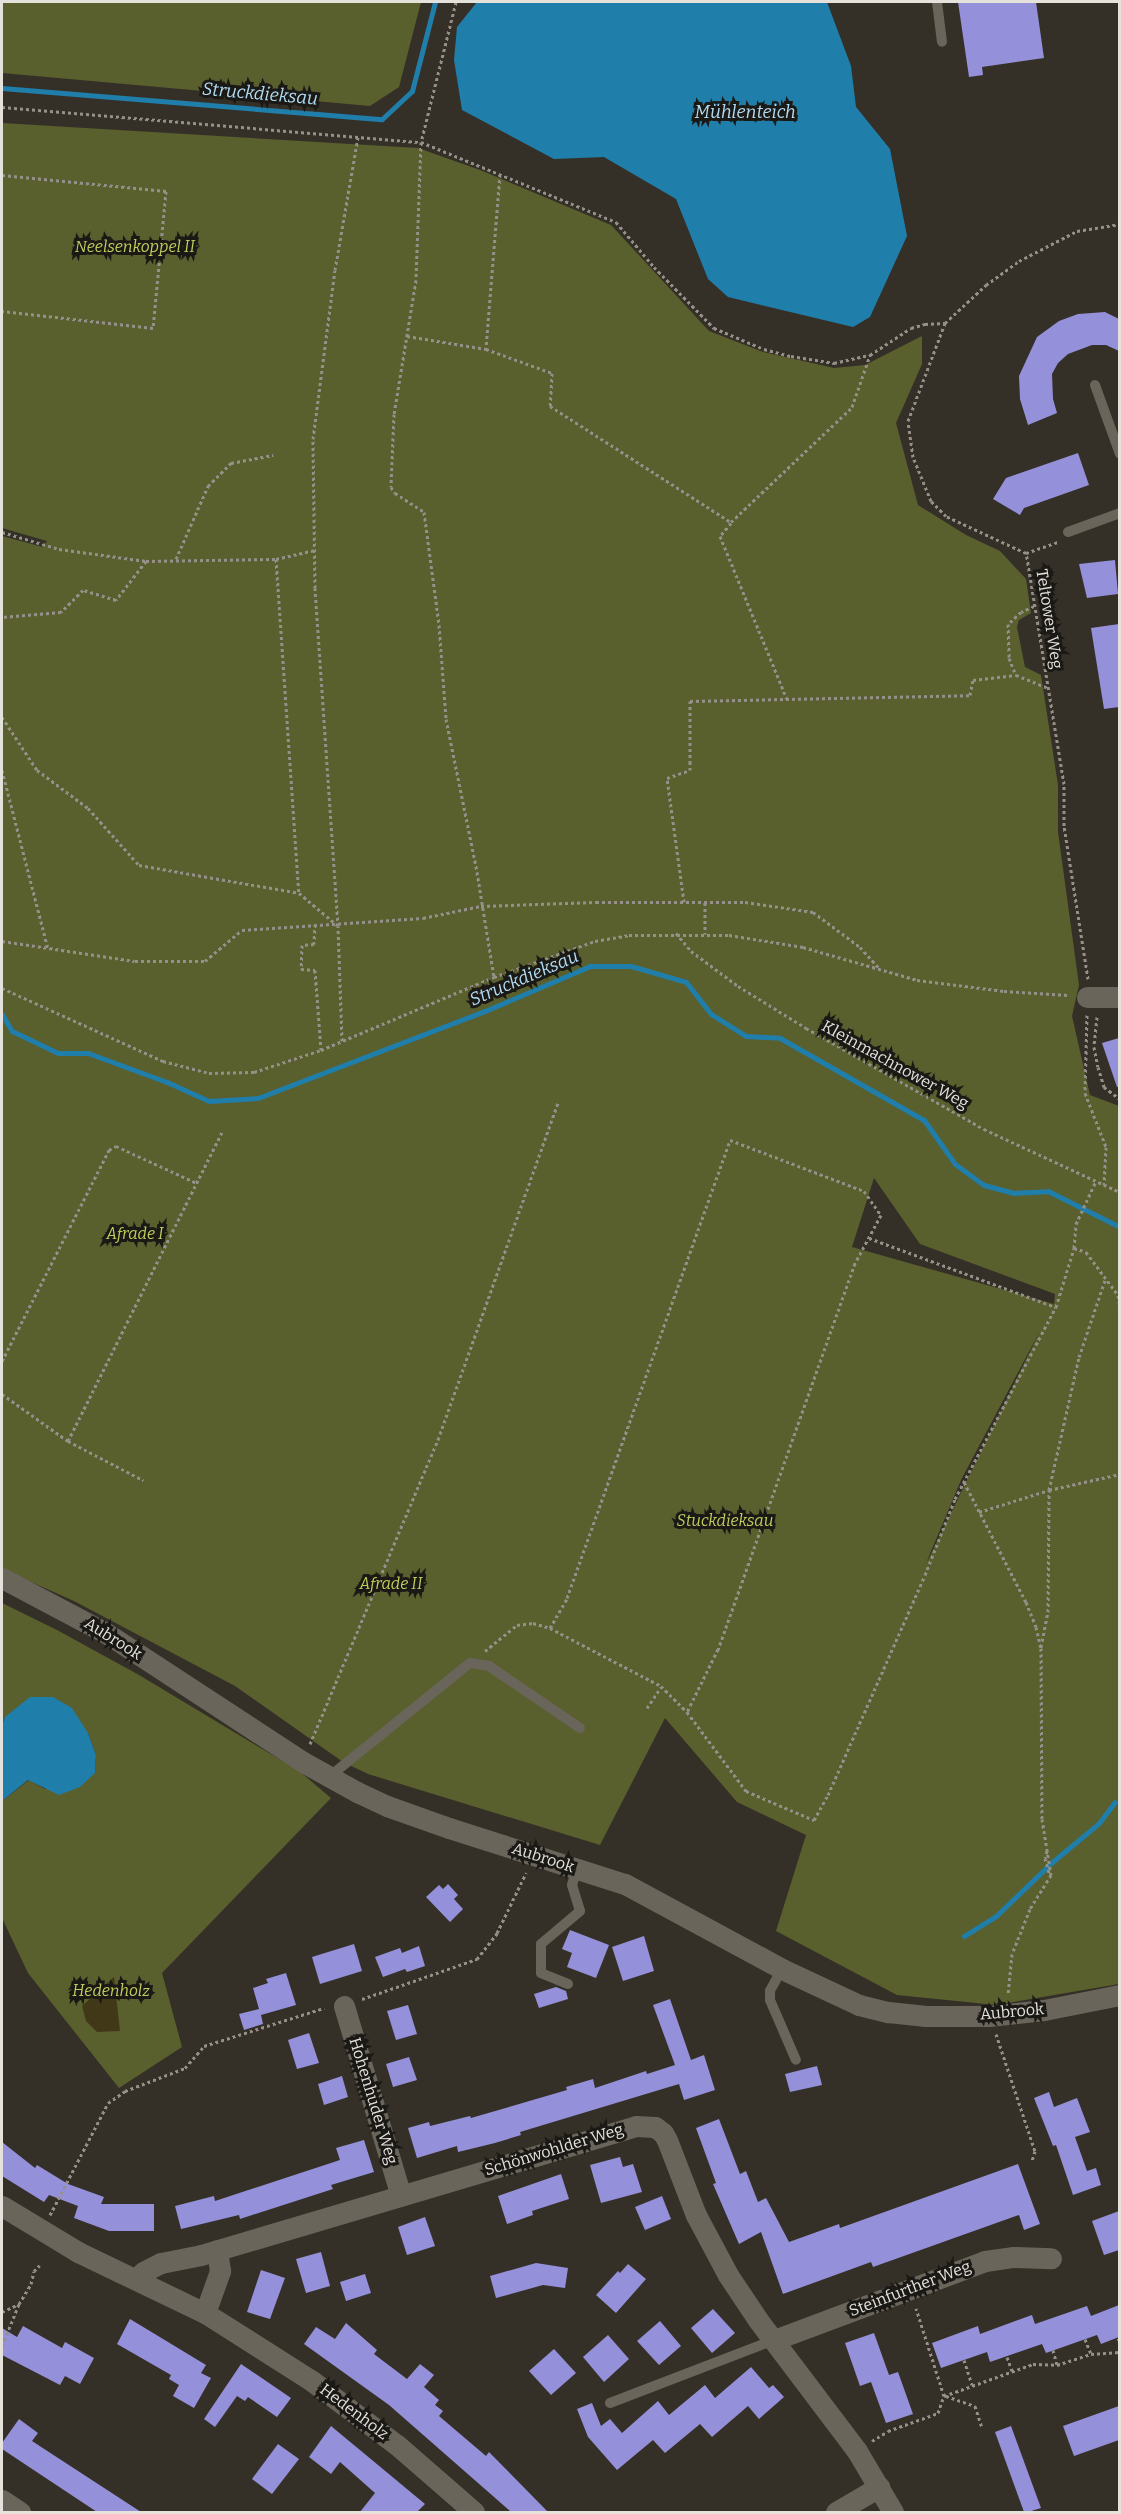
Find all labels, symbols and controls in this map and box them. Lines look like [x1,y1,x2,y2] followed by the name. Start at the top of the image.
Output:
[201,78,319,110] water label: Struckdieksau
[694,101,796,123] water label: Mühlenteich
[75,237,195,257] park label: Neelsenkoppel II
[1032,568,1066,670] street label: Teltower Weg
[466,945,582,1011] water label: Struckdieksau
[818,1017,972,1113] street label: Kleinmachnower Weg
[106,1224,164,1244] park label: Afrade I
[677,1511,773,1531] park label: Stuckdieksau
[360,1574,422,1594] park label: Afrade II
[81,1614,145,1664] street label: Aubrook
[509,1839,577,1877] street label: Aubrook
[72,1981,150,2001] park label: Hedenholz
[979,2000,1045,2024] street label: Aubrook
[345,2035,401,2167] street label: Hohenhuder Weg
[482,2120,626,2180] street label: Schönwohlder Weg
[846,2257,974,2321] street label: Steinfurther Weg
[316,2380,392,2444] street label: Hedenholz

